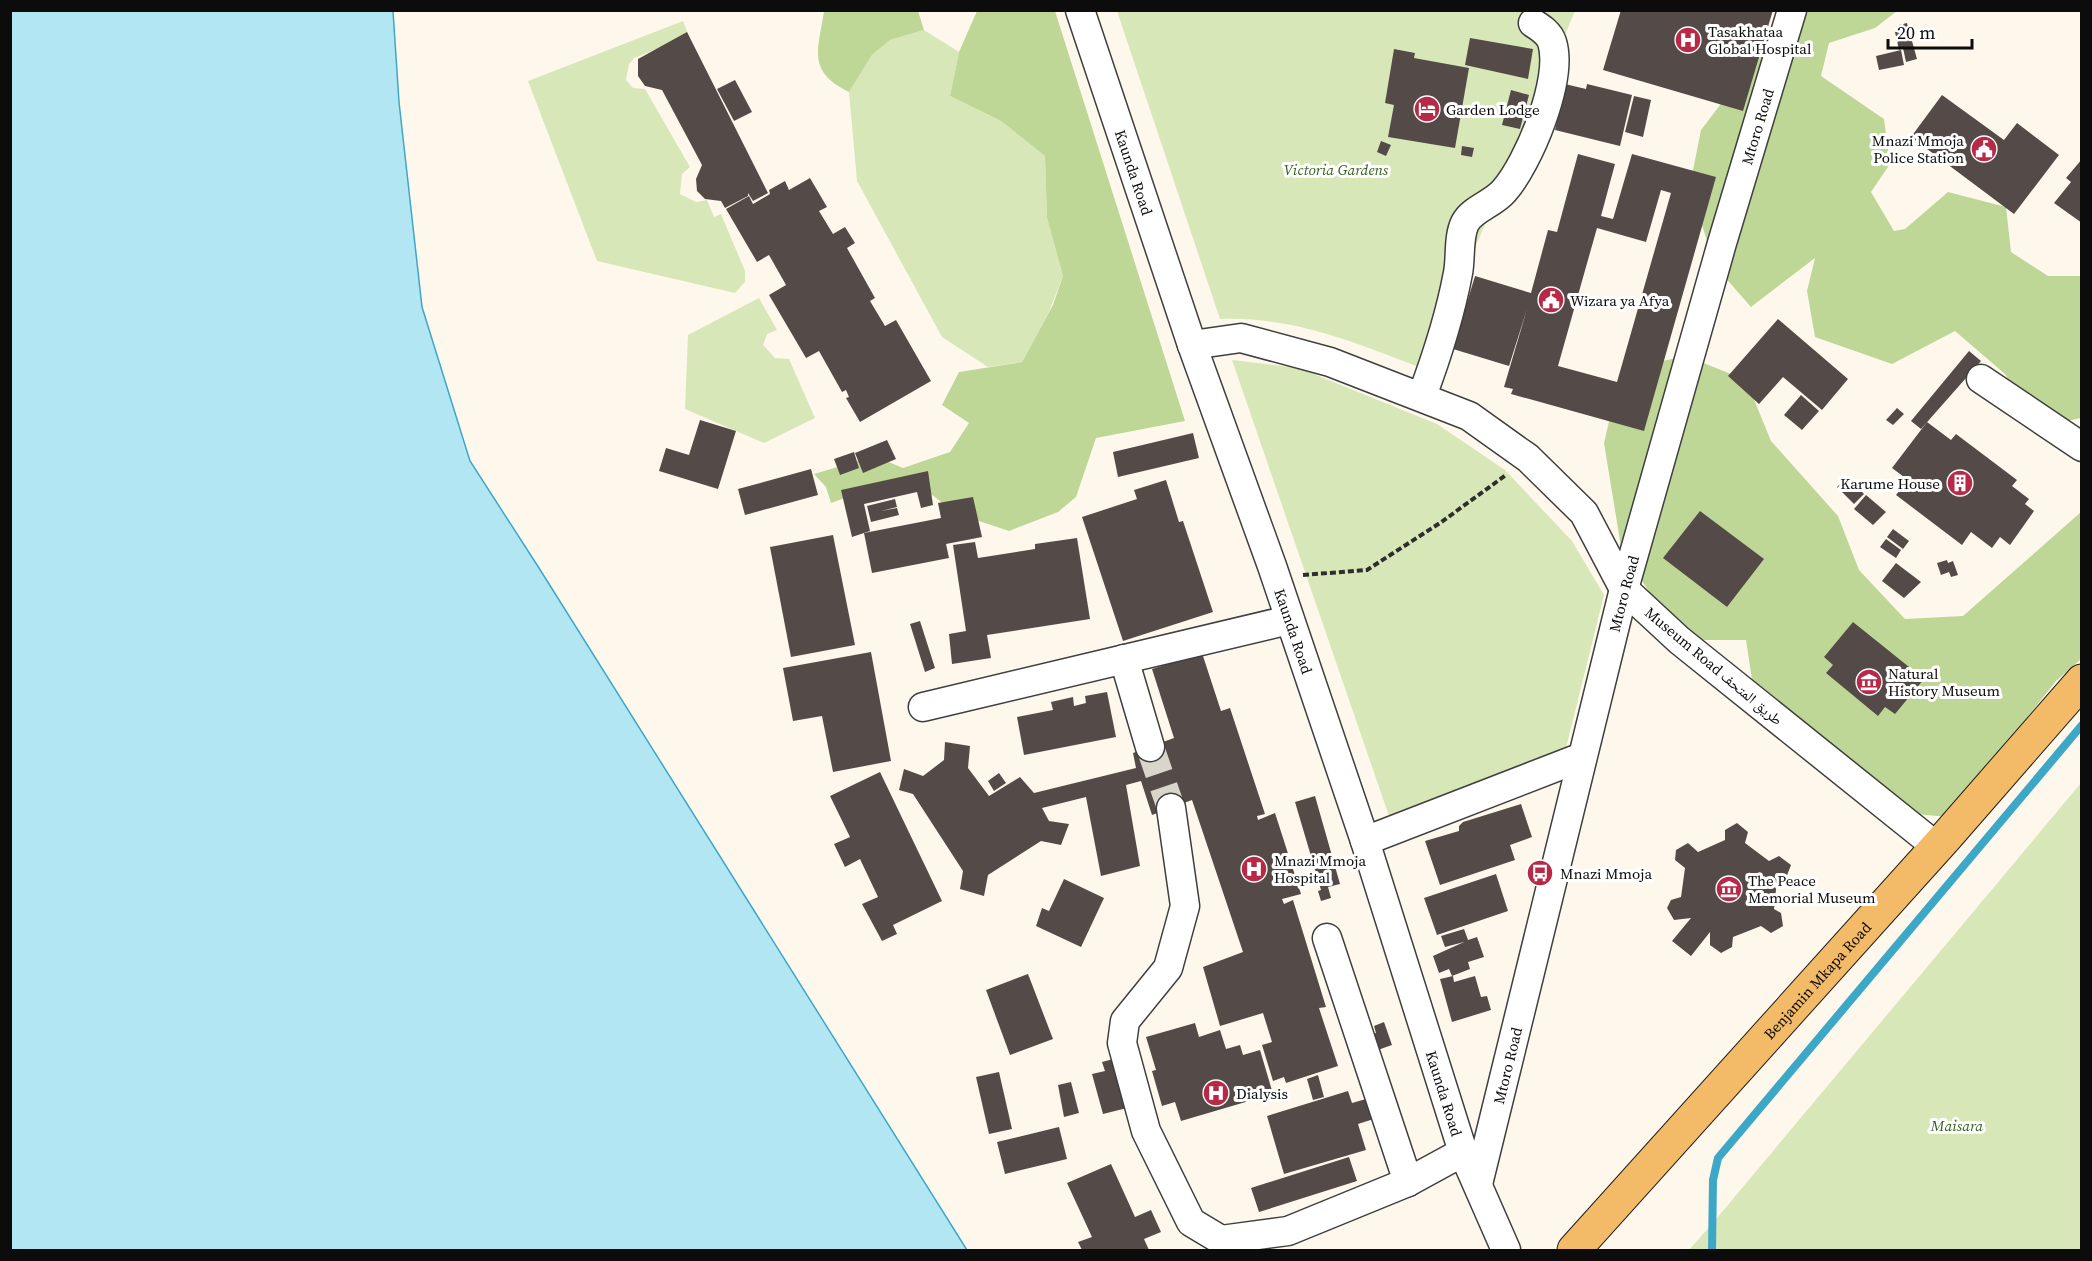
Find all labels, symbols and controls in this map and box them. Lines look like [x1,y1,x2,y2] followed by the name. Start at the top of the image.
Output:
[1888,12,1972,50] scale bar
[1897,20,1935,45] text: 20 m
[1708,21,1812,59] place label: Tasakhataa Global Hospital
[1673,25,1703,55] hospital icon: Tasakhataa Global Hospital
[1736,85,1779,167] street label: Mtoro Road
[1412,94,1442,124] hotel icon: Garden Lodge
[1446,99,1540,120] place label: Garden Lodge
[1110,127,1158,218] street label: Kaunda Road
[1872,130,1964,168] place label: Mnazi Mmoja Police Station
[1969,134,1999,164] public building icon: Mnazi Mmoja Police Station
[1284,159,1389,180] park label: Victoria Gardens
[1536,285,1566,315] public building icon: Wizara ya Afya
[1570,290,1670,311] place label: Wizara ya Afya
[1945,468,1975,498] building icon: Karume House
[1840,473,1940,494] place label: Karume House
[1603,552,1644,634] street label: Mtoro Road
[1270,586,1318,677] street label: Kaunda Road
[1641,602,1788,730] street label: Museum Road طريق المتحف
[1888,663,2000,701] place label: Natural History Museum
[1854,667,1884,697] museum icon: Natural History Museum
[1274,850,1366,888] place label: Mnazi Mmoja Hospital
[1239,854,1269,884] hospital icon: Mnazi Mmoja Hospital
[1525,858,1555,888] bus stop icon: Mnazi Mmoja
[1560,863,1652,884] place label: Mnazi Mmoja
[1748,870,1876,908] place label: The Peace Memorial Museum
[1714,874,1744,904] museum icon: The Peace Memorial Museum
[1758,917,1876,1044] street label: Benjamin Mkapa Road
[1488,1024,1527,1106] street label: Mtoro Road
[1421,1048,1468,1139] street label: Kaunda Road
[1201,1078,1231,1108] hospital icon: Dialysis
[1236,1083,1288,1104] place label: Dialysis
[1930,1115,1983,1136] park label: Maisara

